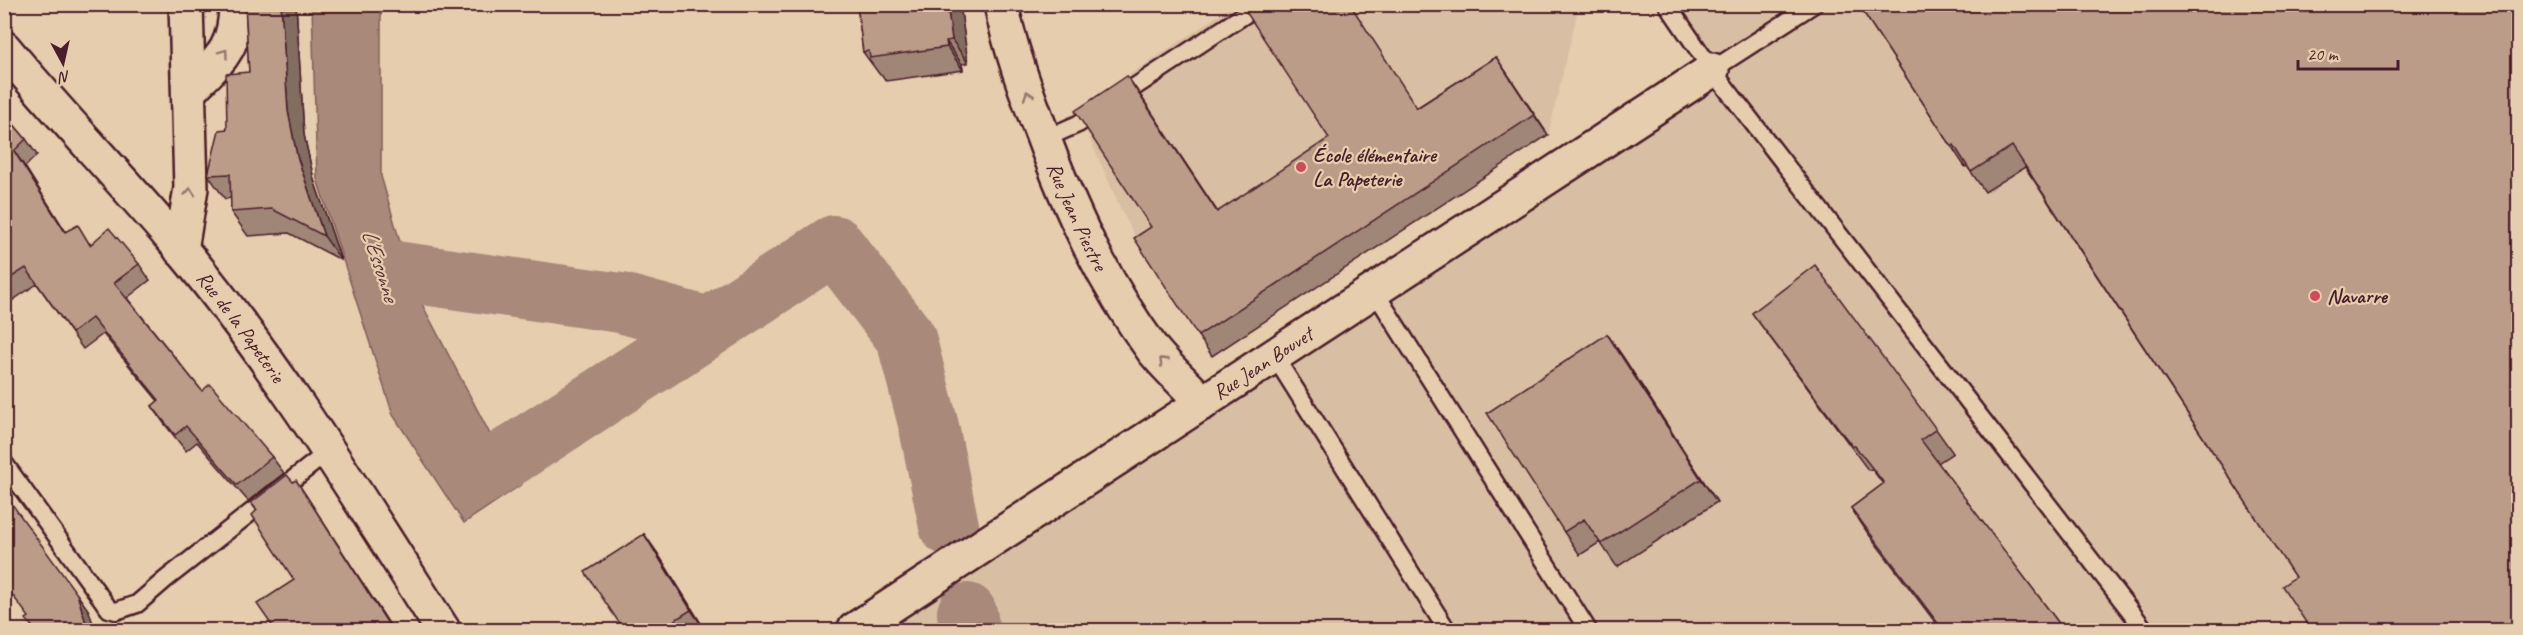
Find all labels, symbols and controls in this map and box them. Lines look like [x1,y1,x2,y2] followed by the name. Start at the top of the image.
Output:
[33,33,93,93] north arrow
[2298,33,2398,71] scale bar
[2307,43,2340,65] text: 20 m
[217,48,228,59] one-way arrow
[56,66,71,88] text: N
[1022,90,1035,101] one-way arrow
[1313,142,1438,192] place label: École élémentaire La Papeterie
[1041,159,1114,277] street label: Rue Jean Piestre
[1294,160,1308,174] marker: École élémentaire La Papeterie
[183,187,196,196] one-way arrow
[355,226,406,308] water label: L'Essonne
[191,266,292,388] street label: Rue de la Papeterie
[2327,283,2389,309] place label: Navarre
[2308,289,2322,303] marker: Navarre
[1208,320,1320,405] street label: Rue Jean Bouvet
[1160,357,1171,368] one-way arrow

